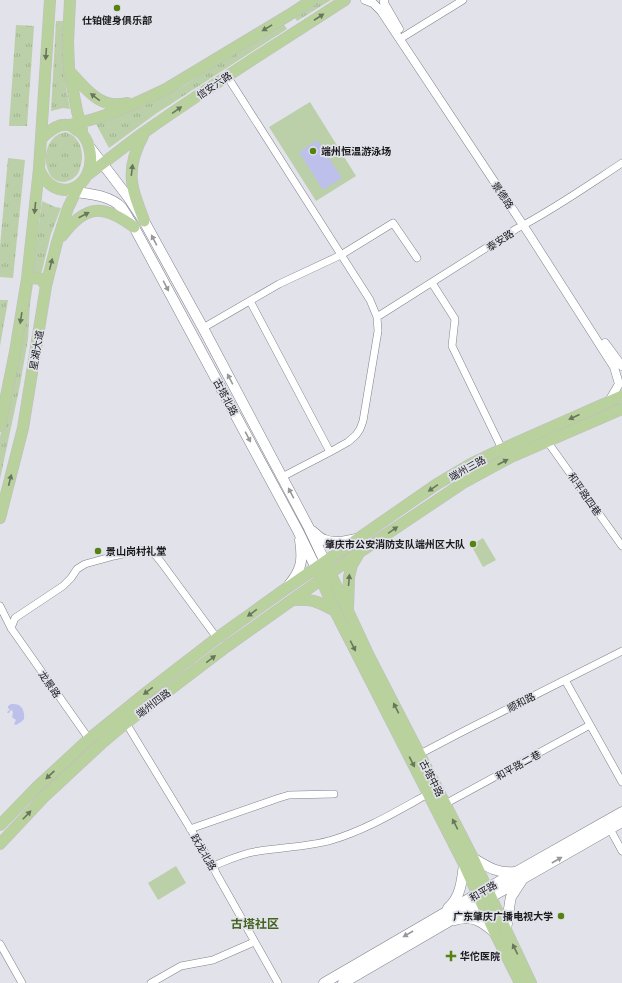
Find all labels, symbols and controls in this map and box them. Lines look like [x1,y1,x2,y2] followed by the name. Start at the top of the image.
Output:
[112,3,122,13] marker: 仕铂健身俱乐部
[314,13,324,21] one-way arrow
[82,14,152,26] place label: 仕铂健身俱乐部
[261,25,273,32] one-way arrow
[43,48,50,60] one-way arrow
[194,69,234,101] street label: 信安六路
[89,92,100,101] one-way arrow
[172,106,182,114] one-way arrow
[321,145,391,157] place label: 端州恒温游泳场
[308,146,318,156] marker: 端州恒温游泳场
[129,164,136,176] one-way arrow
[490,179,516,211] street label: 景德路
[31,202,38,214] one-way arrow
[78,212,90,218] one-way arrow
[484,227,516,253] street label: 泰安路
[151,234,158,246] one-way arrow
[49,258,55,270] one-way arrow
[163,280,169,292] one-way arrow
[17,312,23,324] one-way arrow
[27,329,45,371] street label: 星湖大道
[226,373,233,385] one-way arrow
[211,377,241,417] street label: 古塔北路
[567,414,579,420] one-way arrow
[244,431,251,443] one-way arrow
[447,453,487,483] street label: 端州三路
[497,459,509,465] one-way arrow
[566,470,604,518] street label: 和平路四巷
[7,474,13,486] one-way arrow
[427,484,438,491] one-way arrow
[287,488,294,499] one-way arrow
[387,526,398,534] one-way arrow
[325,538,465,550] place label: 肇庆市公安消防支队端州区大队
[468,539,478,549] marker: 肇庆市公安消防支队端州区大队
[106,545,166,557] place label: 景山岗村礼堂
[93,546,103,556] marker: 景山岗村礼堂
[346,574,353,586] one-way arrow
[247,609,258,617] one-way arrow
[350,640,356,651] one-way arrow
[205,654,216,663] one-way arrow
[36,668,64,700] street label: 龙景路
[133,686,173,720] street label: 端州四路
[143,686,154,695] one-way arrow
[505,690,537,714] street label: 顺和路
[393,702,399,714] one-way arrow
[493,748,543,782] street label: 和平路二巷
[409,756,415,767] one-way arrow
[418,757,446,799] street label: 古塔中路
[45,770,55,780] one-way arrow
[22,811,31,820] one-way arrow
[452,818,459,830] one-way arrow
[189,832,219,872] street label: 跃龙北路
[551,856,562,863] one-way arrow
[467,878,499,904] street label: 和平路
[453,910,553,922] place label: 广东肇庆广播电视大学
[556,911,566,921] marker: 广东肇庆广播电视大学
[231,916,279,931] district label: 古塔社区
[402,931,414,938] one-way arrow
[512,944,518,955] one-way arrow
[445,950,457,962] marker: 华佗医院
[460,950,500,962] place label: 华佗医院

